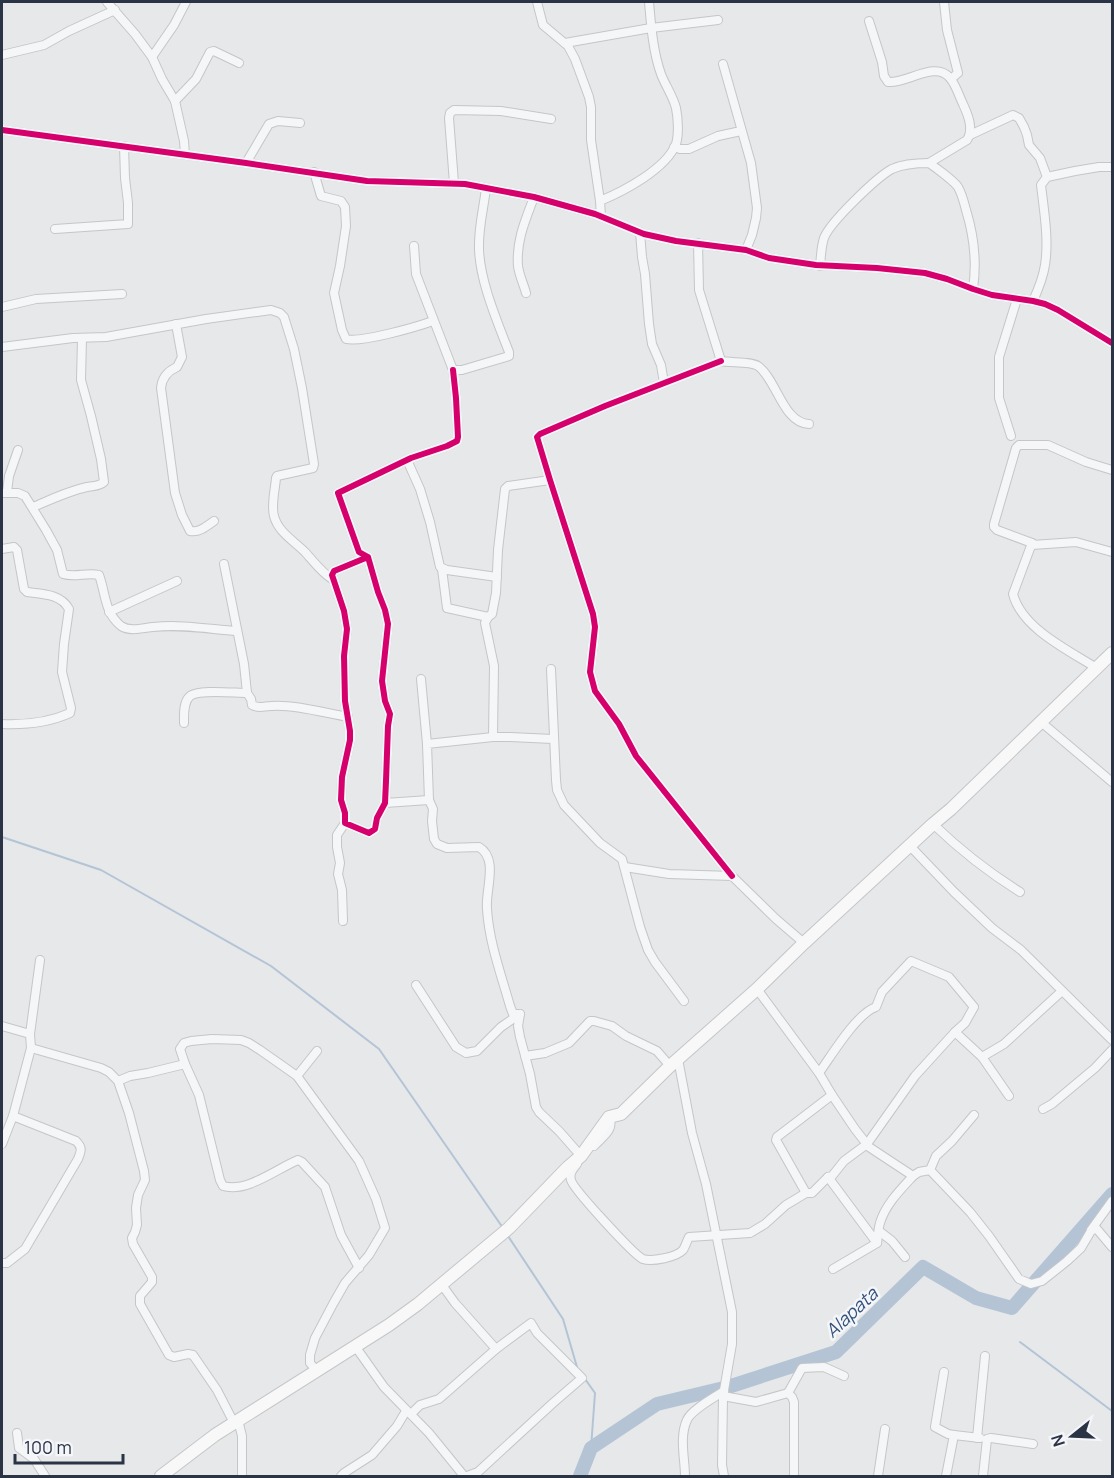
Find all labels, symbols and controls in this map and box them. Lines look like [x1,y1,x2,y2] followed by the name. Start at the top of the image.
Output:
[820,1281,883,1342] water label: Alapata
[1042,1406,1102,1466] north arrow
[15,1427,123,1465] scale bar
[1045,1432,1070,1450] text: N
[24,1435,72,1459] text: 100 m

